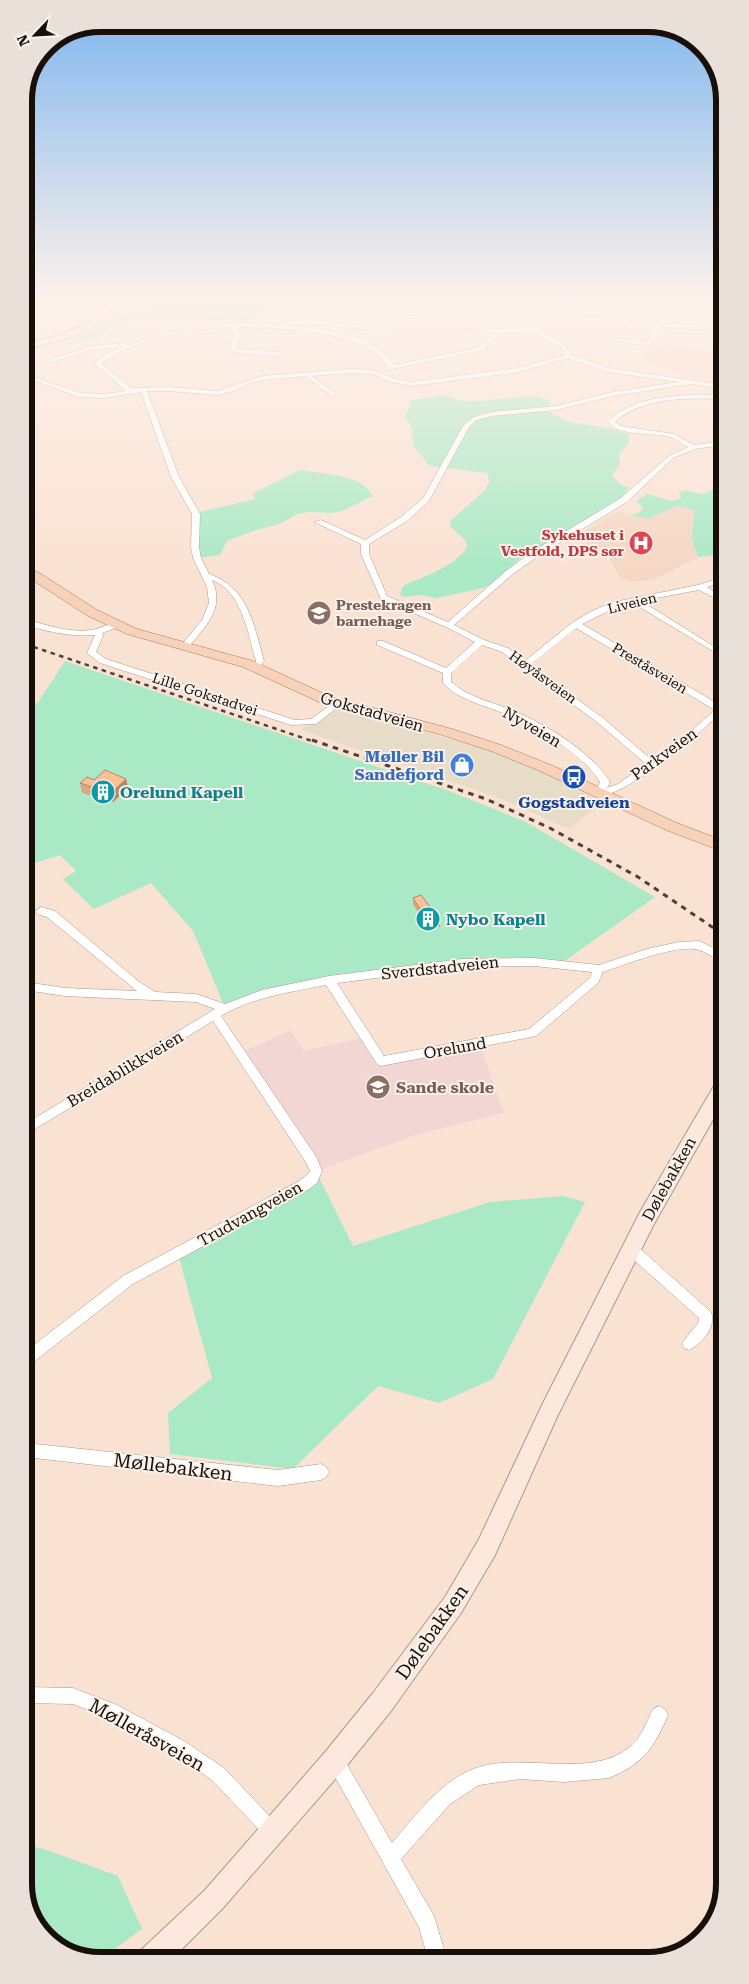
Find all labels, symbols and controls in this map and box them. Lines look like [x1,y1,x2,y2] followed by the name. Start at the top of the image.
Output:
[10,10,60,60] north arrow
[14,32,33,49] text: N
[501,527,625,559] place label: Sykehuset i Vestfold, DPS sør
[628,530,654,556] hospital icon: Sykehuset i Vestfold, DPS sør
[606,589,658,617] street label: Liveien
[336,597,432,629] place label: Prestekragen barnehage
[306,600,332,626] school or university icon: Prestekragen barnehage
[609,639,691,697] street label: Preståsveien
[506,647,580,707] street label: Høyåsveien
[150,669,260,719] street label: Lille Gokstadvei
[318,688,426,736] street label: Gokstadveien
[499,703,565,751] street label: Nyveien
[627,724,701,784] street label: Parkveien
[354,747,445,784] place label: Møller Bil Sandefjord
[449,752,475,778] shop icon: Møller Bil Sandefjord
[561,764,587,790] bus stop icon: Gogstadveien
[90,779,116,805] building icon: Orelund Kapell
[120,783,244,802] place label: Orelund Kapell
[518,793,630,812] place label: Gogstadveien
[415,906,441,932] building icon: Nybo Kapell
[446,910,546,929] place label: Nybo Kapell
[380,952,500,984] street label: Sverdstadveien
[64,1027,186,1111] street label: Breidablikkveien
[422,1033,488,1063] street label: Orelund
[365,1074,391,1100] school or university icon: Sande skole
[396,1078,494,1097] place label: Sande skole
[638,1134,700,1224] street label: Dølebakken
[194,1177,306,1251] street label: Trudvangveien
[112,1448,234,1486] street label: Møllebakken
[391,1580,473,1684] street label: Dølebakken
[85,1694,209,1776] street label: Mølleråsveien

